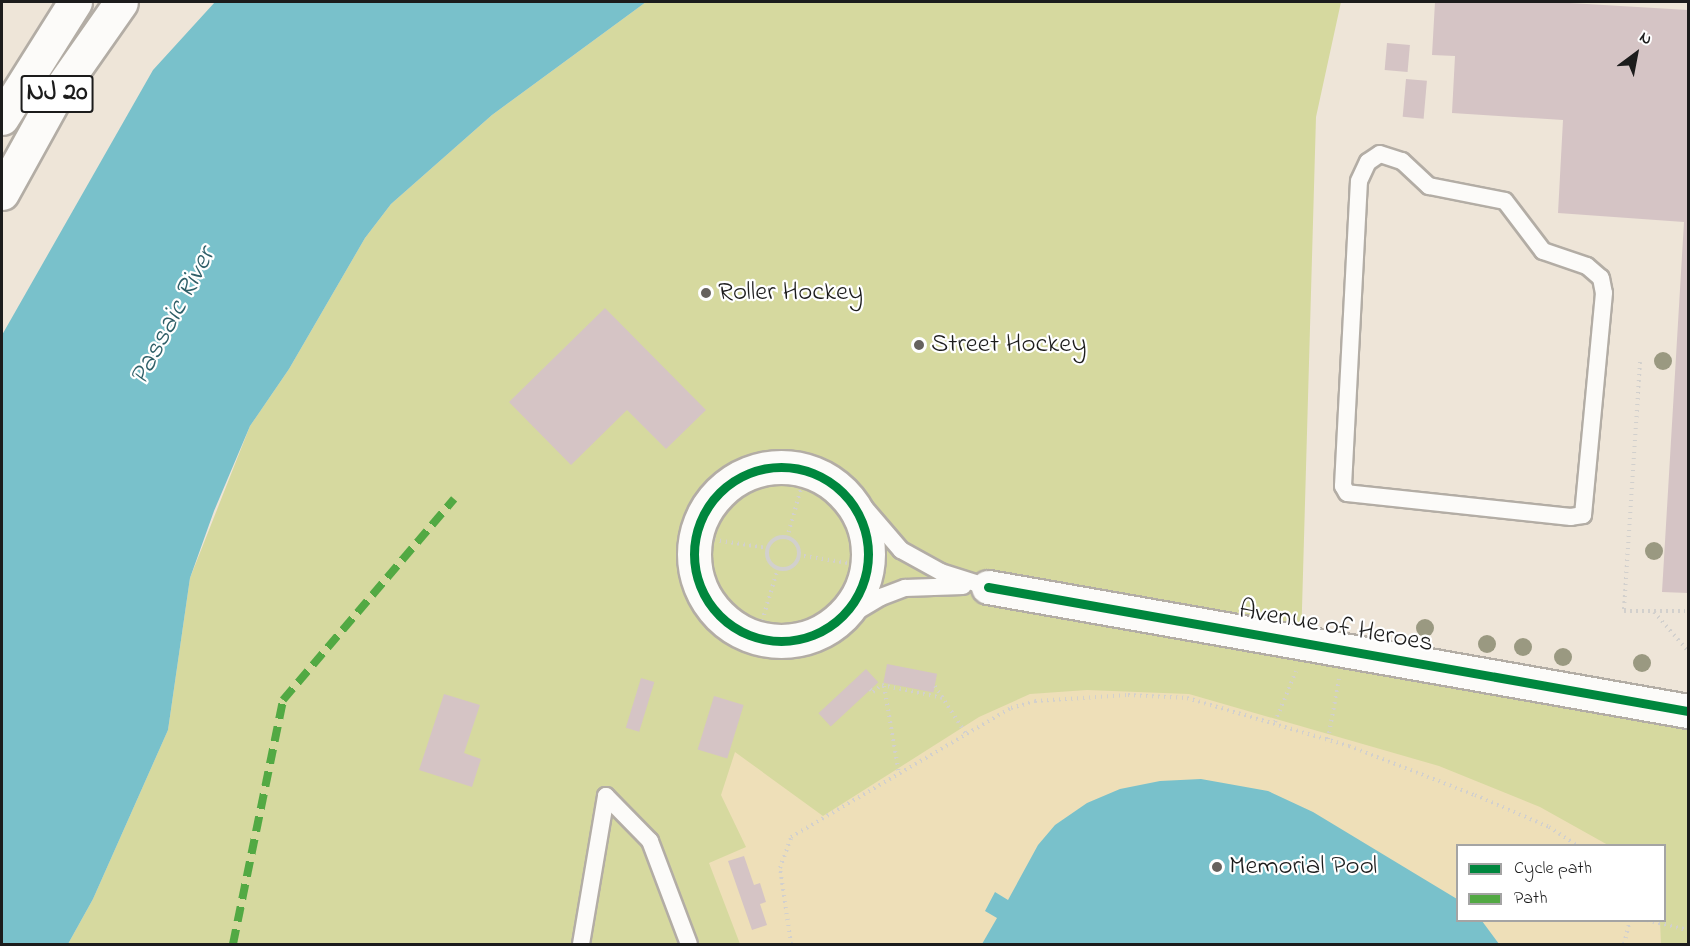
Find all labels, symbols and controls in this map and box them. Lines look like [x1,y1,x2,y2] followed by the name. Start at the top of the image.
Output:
[1606,24,1666,84] north arrow
[1635,26,1656,52] text: N
[20,71,94,117] road number: NJ 20
[124,242,224,392] water label: Passaic River
[718,277,863,309] place label: Roller Hockey
[699,286,713,300] marker: Roller Hockey
[931,329,1086,361] place label: Street Hockey
[912,338,926,352] marker: Street Hockey
[1236,594,1436,660] street label: Avenue of Heroes
[1456,844,1666,922] legend
[1229,851,1377,883] place label: Memorial Pool
[1514,856,1592,882] text: Cycle path
[1210,860,1224,874] marker: Memorial Pool
[1514,886,1548,912] text: Path

